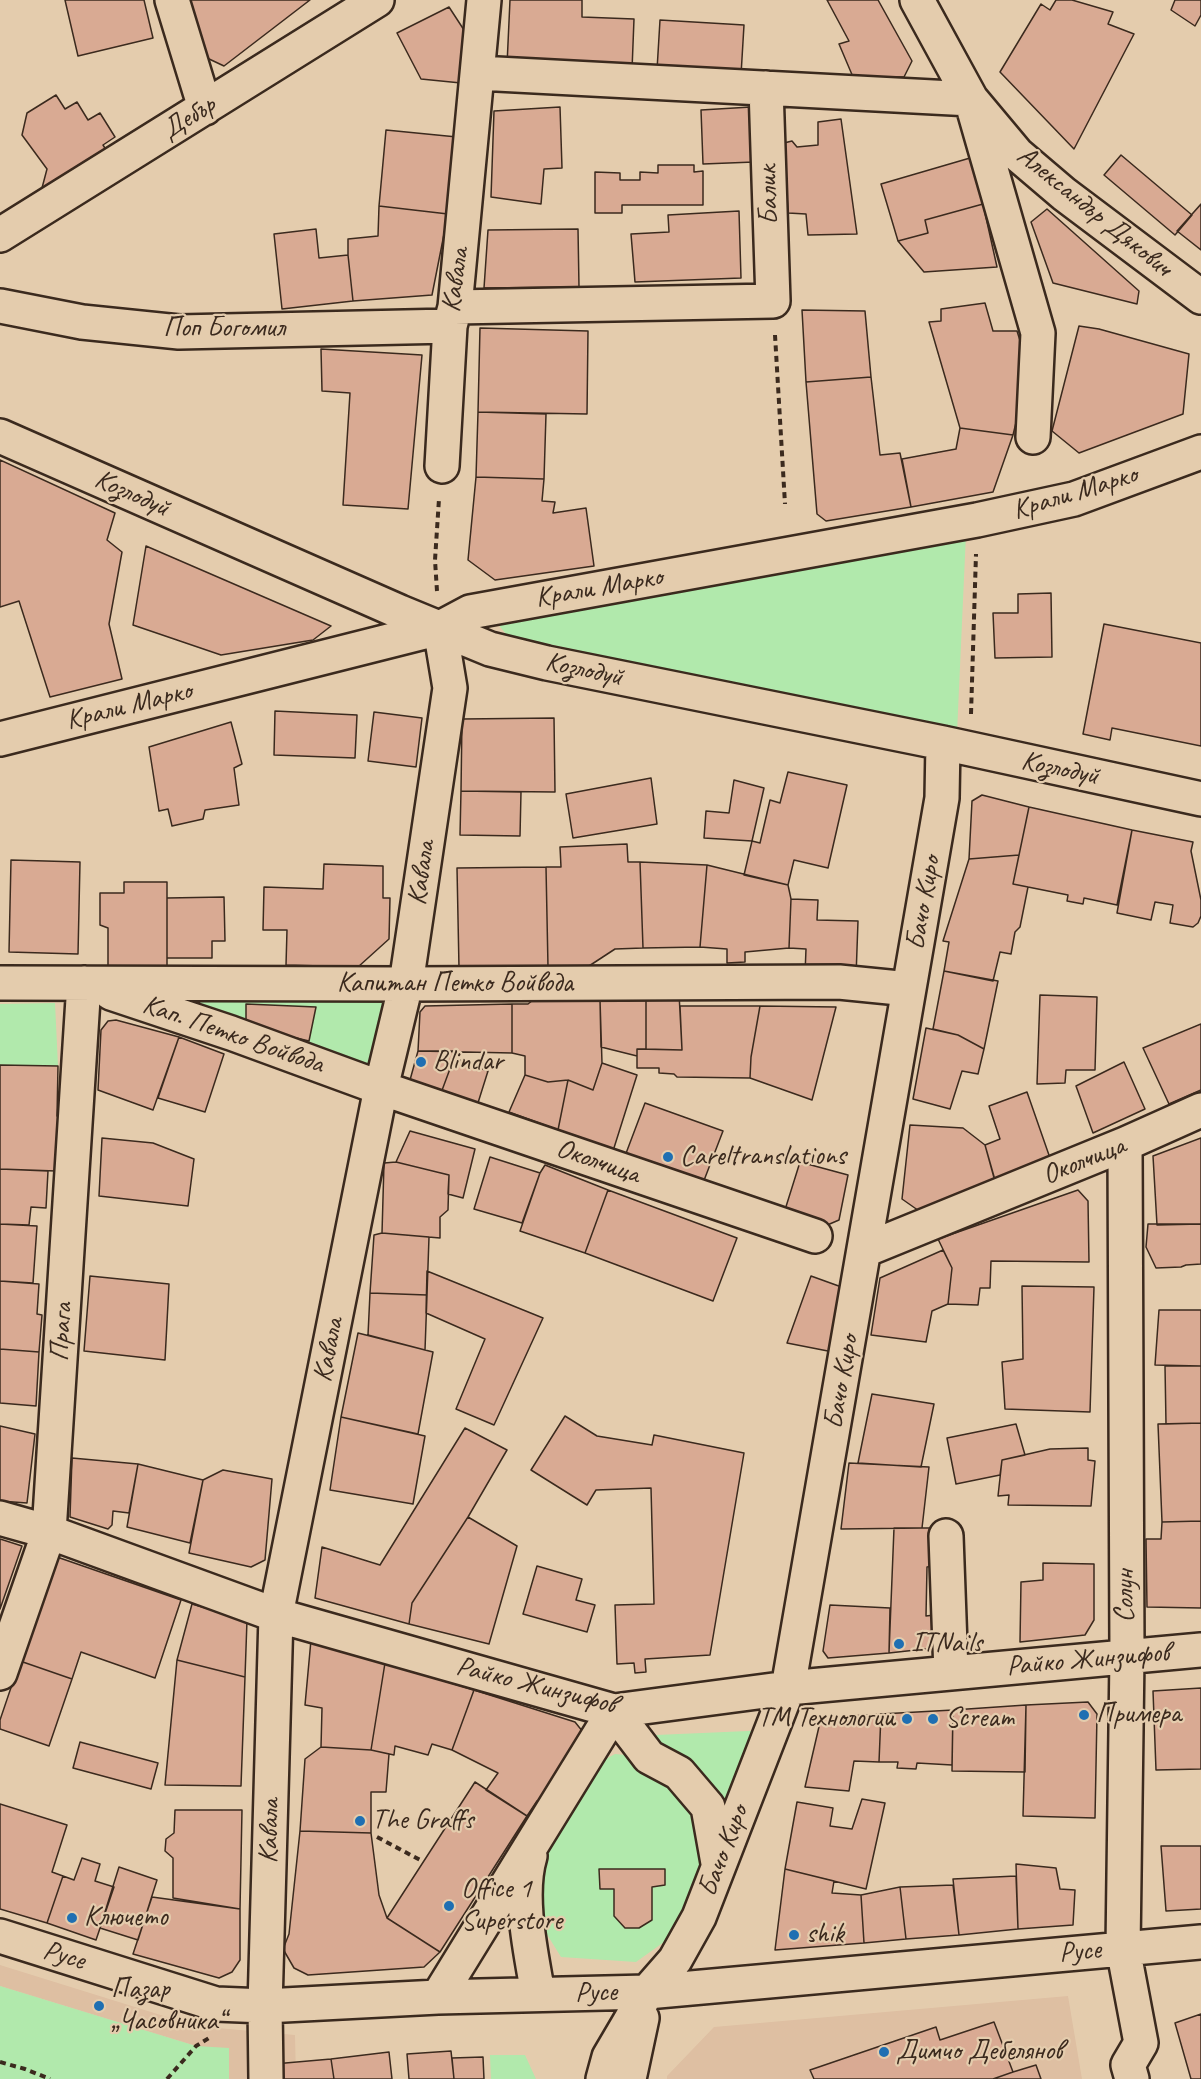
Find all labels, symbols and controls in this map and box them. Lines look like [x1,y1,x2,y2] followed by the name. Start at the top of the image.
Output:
[156,89,222,147] street label: Дебър
[1010,139,1178,285] street label: Александър Дякович
[751,164,787,226] street label: Балик
[435,246,477,314] street label: Кавала
[163,312,285,346] street label: Поп Богомил
[1009,458,1141,528] street label: Крали Марко
[89,463,175,525] street label: Козлодуй
[533,560,665,616] street label: Крали Марко
[542,645,626,695] street label: Козлодуй
[63,674,195,738] street label: Крали Марко
[1018,744,1102,794] street label: Козлодуй
[401,839,443,907] street label: Кавала
[899,853,949,953] street label: Бачо Киро
[337,967,573,1001] street label: Капитан Петко Войвода
[138,988,328,1082] street label: Кап. Петко Войвода
[433,1045,503,1079] place label: Blindar
[414,1055,428,1069] marker: Blindar
[1038,1129,1130,1193] street label: Околчица
[552,1132,644,1192] street label: Околчица
[680,1140,846,1174] place label: Careltranslations
[661,1150,675,1164] marker: Careltranslations
[43,1301,81,1363] street label: Прага
[306,1315,352,1385] street label: Кавала
[817,1332,867,1432] street label: Бачо Киро
[1109,1570,1143,1622] street label: Солун
[911,1627,982,1661] place label: ITNails
[1005,1636,1171,1684] street label: Райко Жинзифов
[892,1637,906,1651] marker: ITNails
[453,1650,619,1722] street label: Райко Жинзифов
[1096,1698,1181,1732] place label: Примера
[758,1702,895,1736] place label: TM Технологии
[945,1702,1014,1736] place label: Scream
[1077,1708,1091,1722] marker: Примера
[900,1712,914,1726] marker: TM Технологии
[926,1712,940,1726] marker: Scream
[252,1798,288,1864] street label: Кавала
[691,1801,757,1901] street label: Бачо Киро
[372,1804,474,1838] place label: The Graffs
[353,1814,367,1828] marker: The Graffs
[461,1873,562,1939] place label: Office 1 Superstore
[442,1899,456,1913] marker: Office 1 Superstore
[84,1901,168,1935] place label: Ключето
[65,1911,79,1925] marker: Ключето
[806,1918,844,1952] place label: shik
[787,1928,801,1942] marker: shik
[1058,1933,1102,1971] street label: Русе
[39,1934,89,1978] street label: Русе
[111,1973,225,2039] place label: Пазар „Часовника“
[575,1976,617,2010] street label: Русе
[92,1999,106,2013] marker: Пазар „Часовника“
[896,2035,1062,2069] place label: Димчо Дебелянов
[877,2045,891,2059] marker: Димчо Дебелянов

